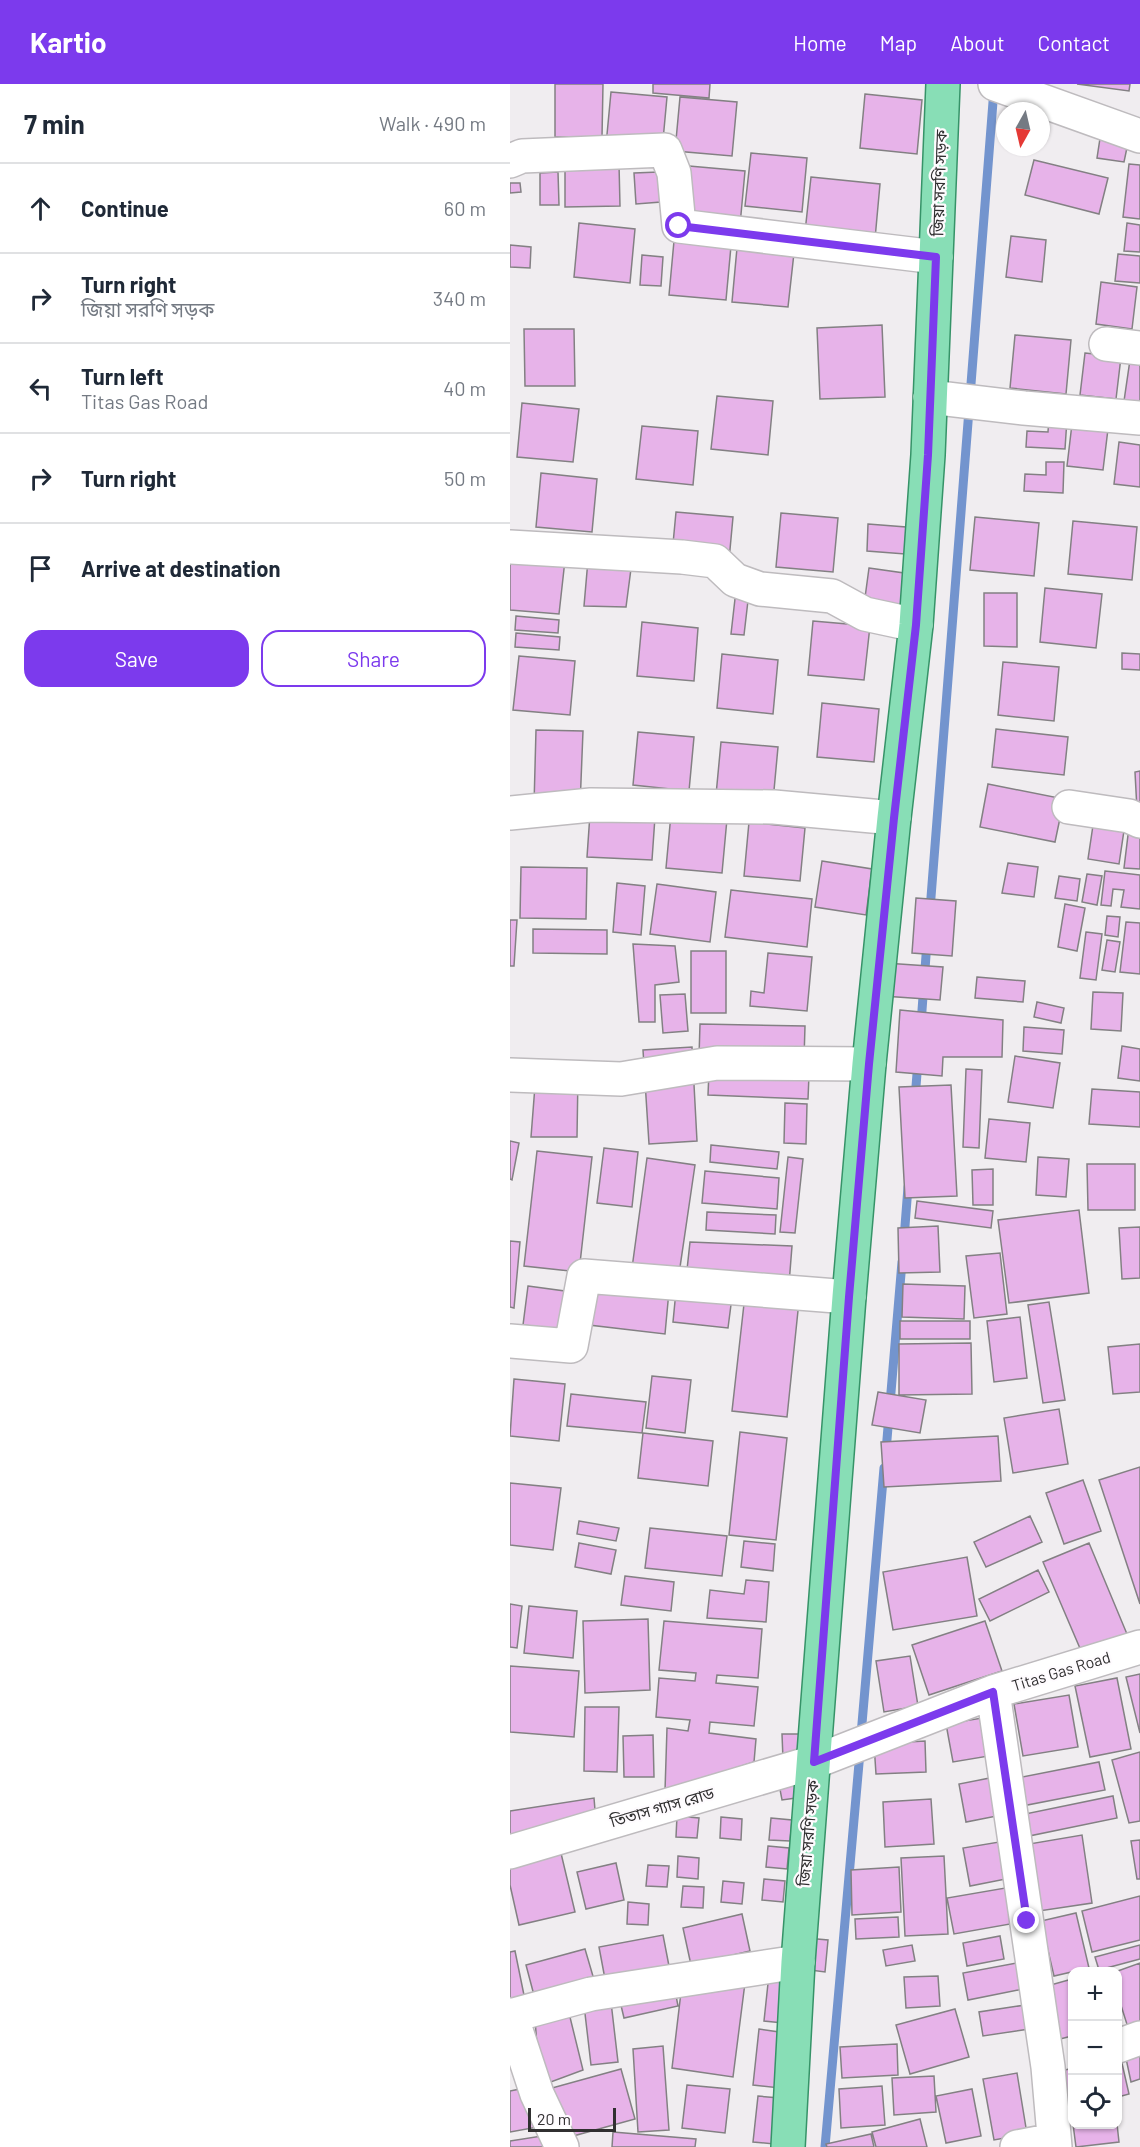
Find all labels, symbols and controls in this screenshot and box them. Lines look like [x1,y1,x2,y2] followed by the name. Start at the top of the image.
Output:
[30,25,107,59] text: Kartio
[793,30,847,55] text: Home
[880,30,917,55] text: Map
[950,30,1005,55] text: About
[1038,30,1110,55] text: Contact
[996,102,1050,156] north arrow
[24,108,85,139] text: 7 min
[379,111,486,135] text: Walk · 490 m
[927,128,950,238] street label: জিয়া সরণি সড়ক
[24,192,57,225] icon: ahead
[81,195,169,221] text: Continue
[444,196,486,220] text: 60 m
[665,212,691,238] route start
[81,271,176,297] text: Turn right
[24,282,57,315] icon: right
[433,286,486,310] text: 340 m
[81,297,214,321] text: জিয়া সরণি সড়ক
[81,363,164,389] text: Turn left
[24,372,57,405] icon: left
[443,376,486,400] text: 40 m
[81,389,209,413] text: Titas Gas Road
[24,462,57,495] icon: right
[81,465,176,491] text: Turn right
[444,466,486,490] text: 50 m
[24,552,57,585] icon: arrive
[81,555,280,581] text: Arrive at destination
[24,630,249,687] button: Save
[261,630,486,687] button: Share
[1009,1647,1112,1695] street label: Titas Gas Road
[793,1778,822,1888] street label: জিয়া সরণি সড়ক
[607,1782,717,1831] street label: তিতাস গ্যাস রোড
[1013,1907,1039,1933] route end
[1068,1967,1122,2129] map controls
[1068,1967,1122,2021] button: +
[1068,2021,1122,2075] button: −
[1068,2075,1122,2129] button: locate
[528,2105,616,2132] scale bar
[537,2109,571,2128] text: 20 m

